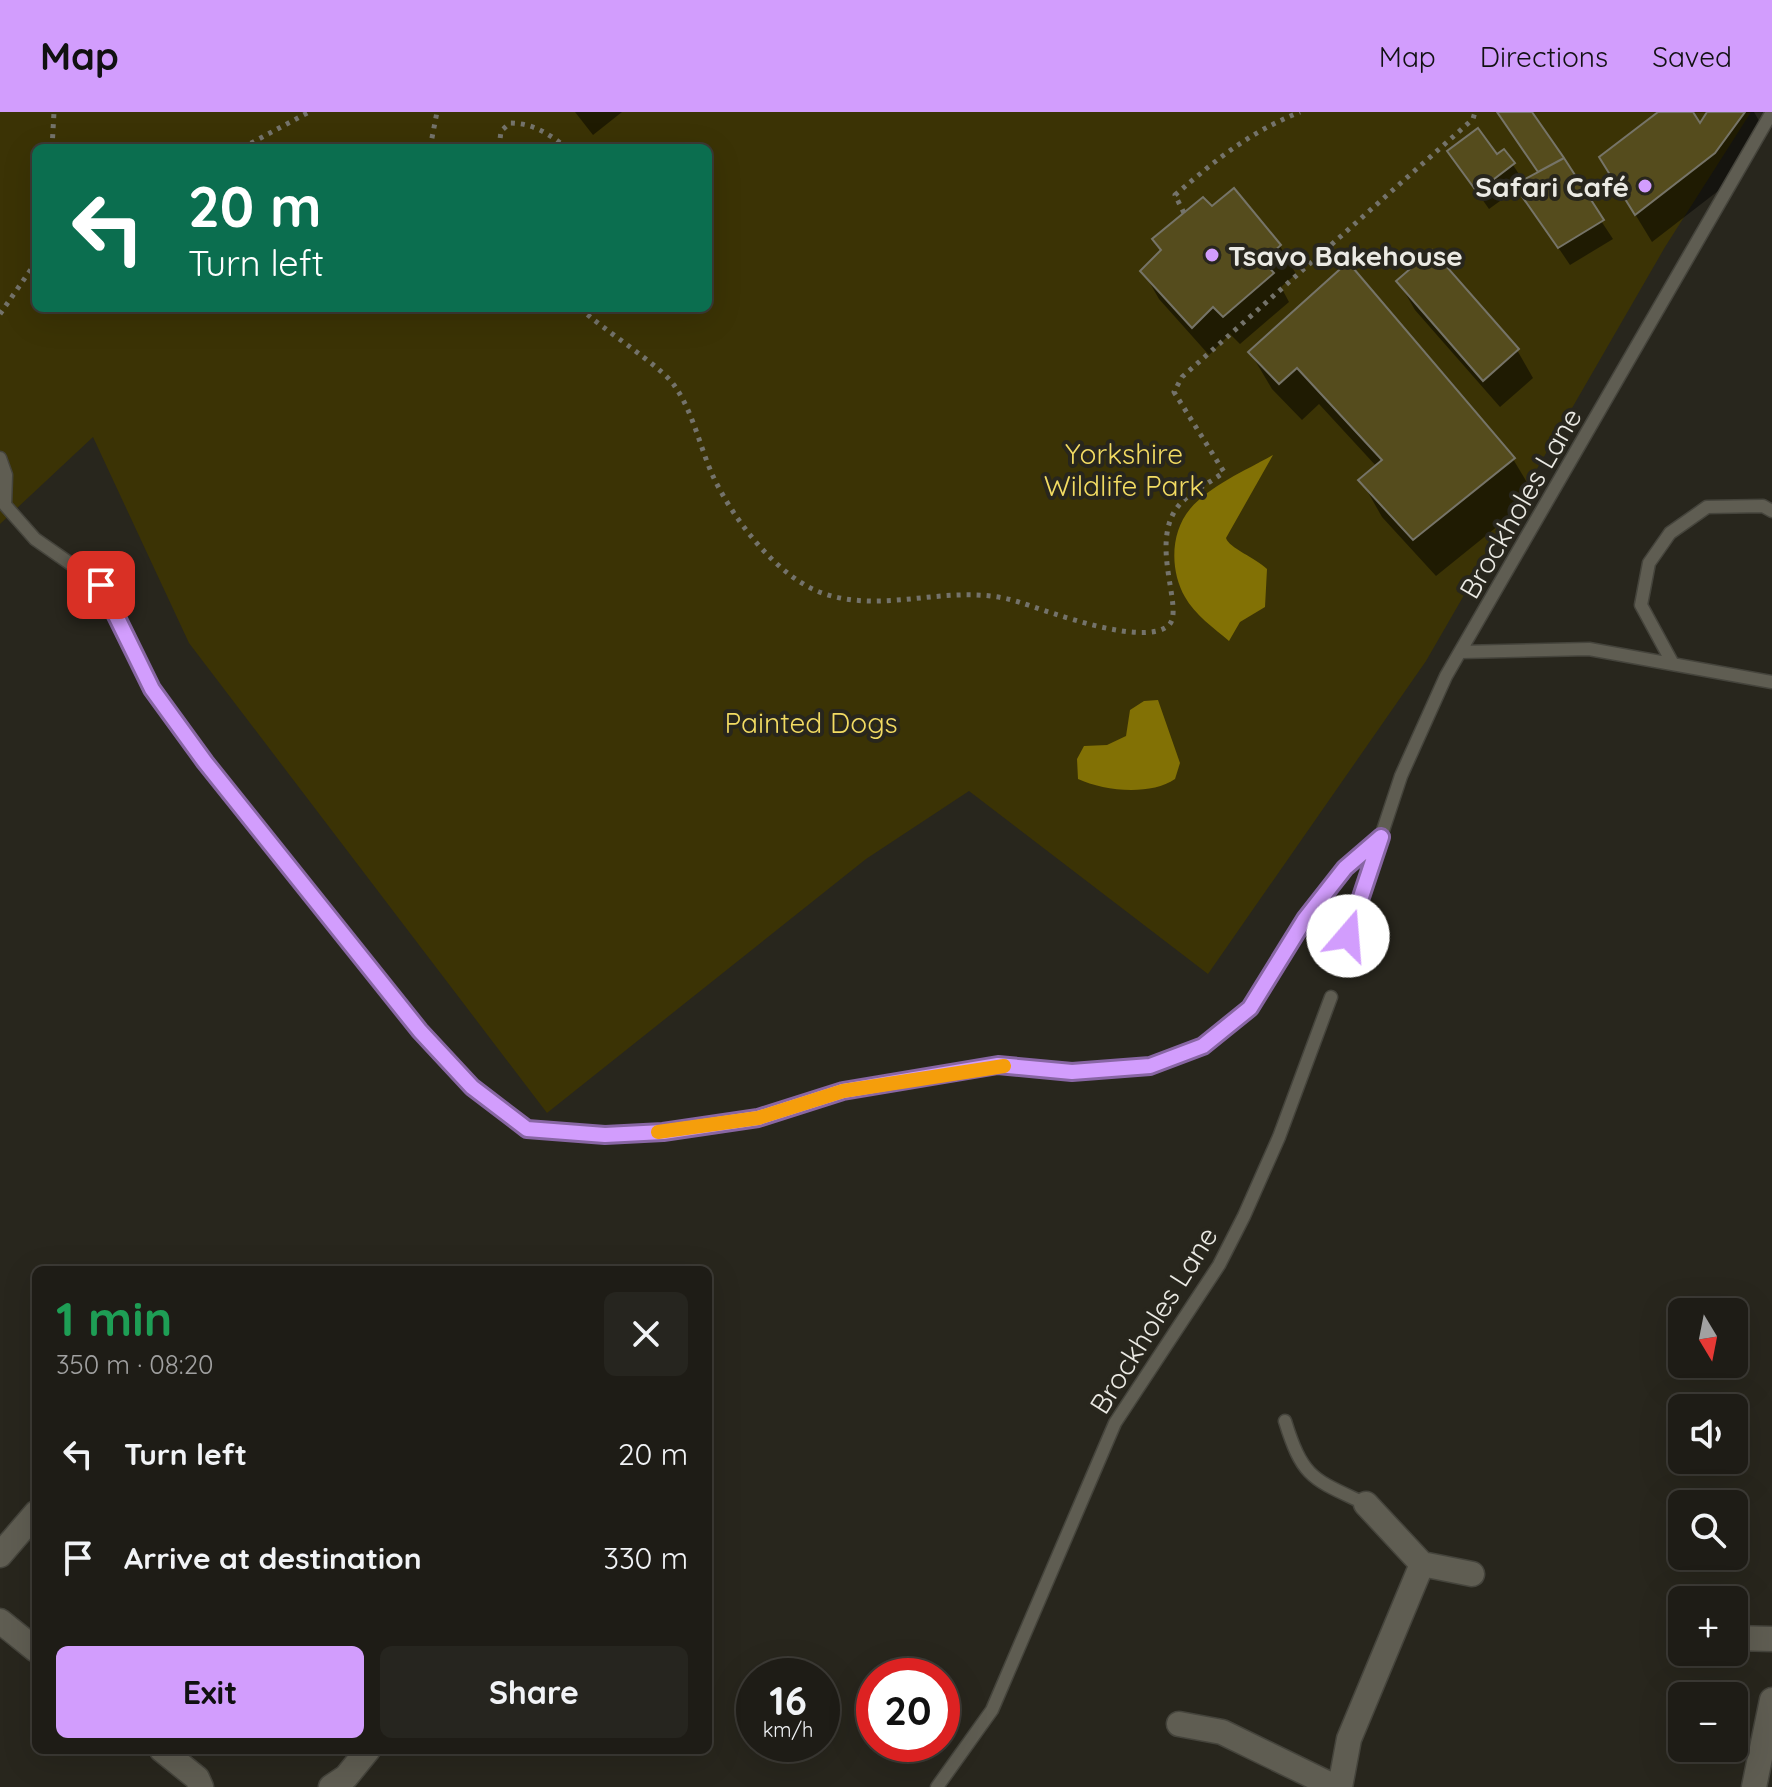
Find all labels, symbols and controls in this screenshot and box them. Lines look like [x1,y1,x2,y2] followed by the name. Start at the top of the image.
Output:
[40,32,119,80] text: Map
[1379,39,1436,74] text: Map
[1480,39,1608,74] text: Directions
[1652,39,1732,74] text: Saved
[1475,169,1629,204] place label: Safari Café
[188,171,322,241] text: 20 m
[56,176,160,280] icon: left
[1636,177,1654,195] marker: Safari Café
[1228,238,1463,273] place label: Tsavo Bakehouse
[188,240,324,285] text: Turn left
[1203,246,1221,264] marker: Tsavo Bakehouse
[1451,402,1589,604] street label: Brockholes Lane
[1044,436,1204,503] park label: Yorkshire Wildlife Park
[67,551,135,619] pin
[79,563,123,607] icon: arrive
[724,705,898,740] park label: Painted Dogs
[1306,894,1390,978] position arrow
[1081,1220,1225,1420] street label: Brockholes Lane
[56,1288,172,1348] text: 1 min
[604,1292,688,1376] button: close
[1668,1298,1748,1378] north arrow
[1668,1298,1748,1762] map controls
[56,1348,214,1381] text: 350 m · 08:20
[1668,1394,1748,1474] button: sound
[56,1432,100,1476] icon: left
[124,1435,247,1473] text: Turn left
[618,1435,688,1473] text: 20 m
[1668,1490,1748,1570] button: search
[56,1536,100,1580] icon: arrive
[124,1539,422,1577] text: Arrive at destination
[603,1539,688,1577] text: 330 m
[1668,1586,1748,1666] button: +
[56,1646,364,1738] button: Exit
[380,1646,688,1738] button: Share
[856,1658,960,1762] speed limit sign: 20
[769,1675,807,1725] text: 16
[1668,1682,1748,1762] button: −
[763,1717,813,1742] text: km/h

